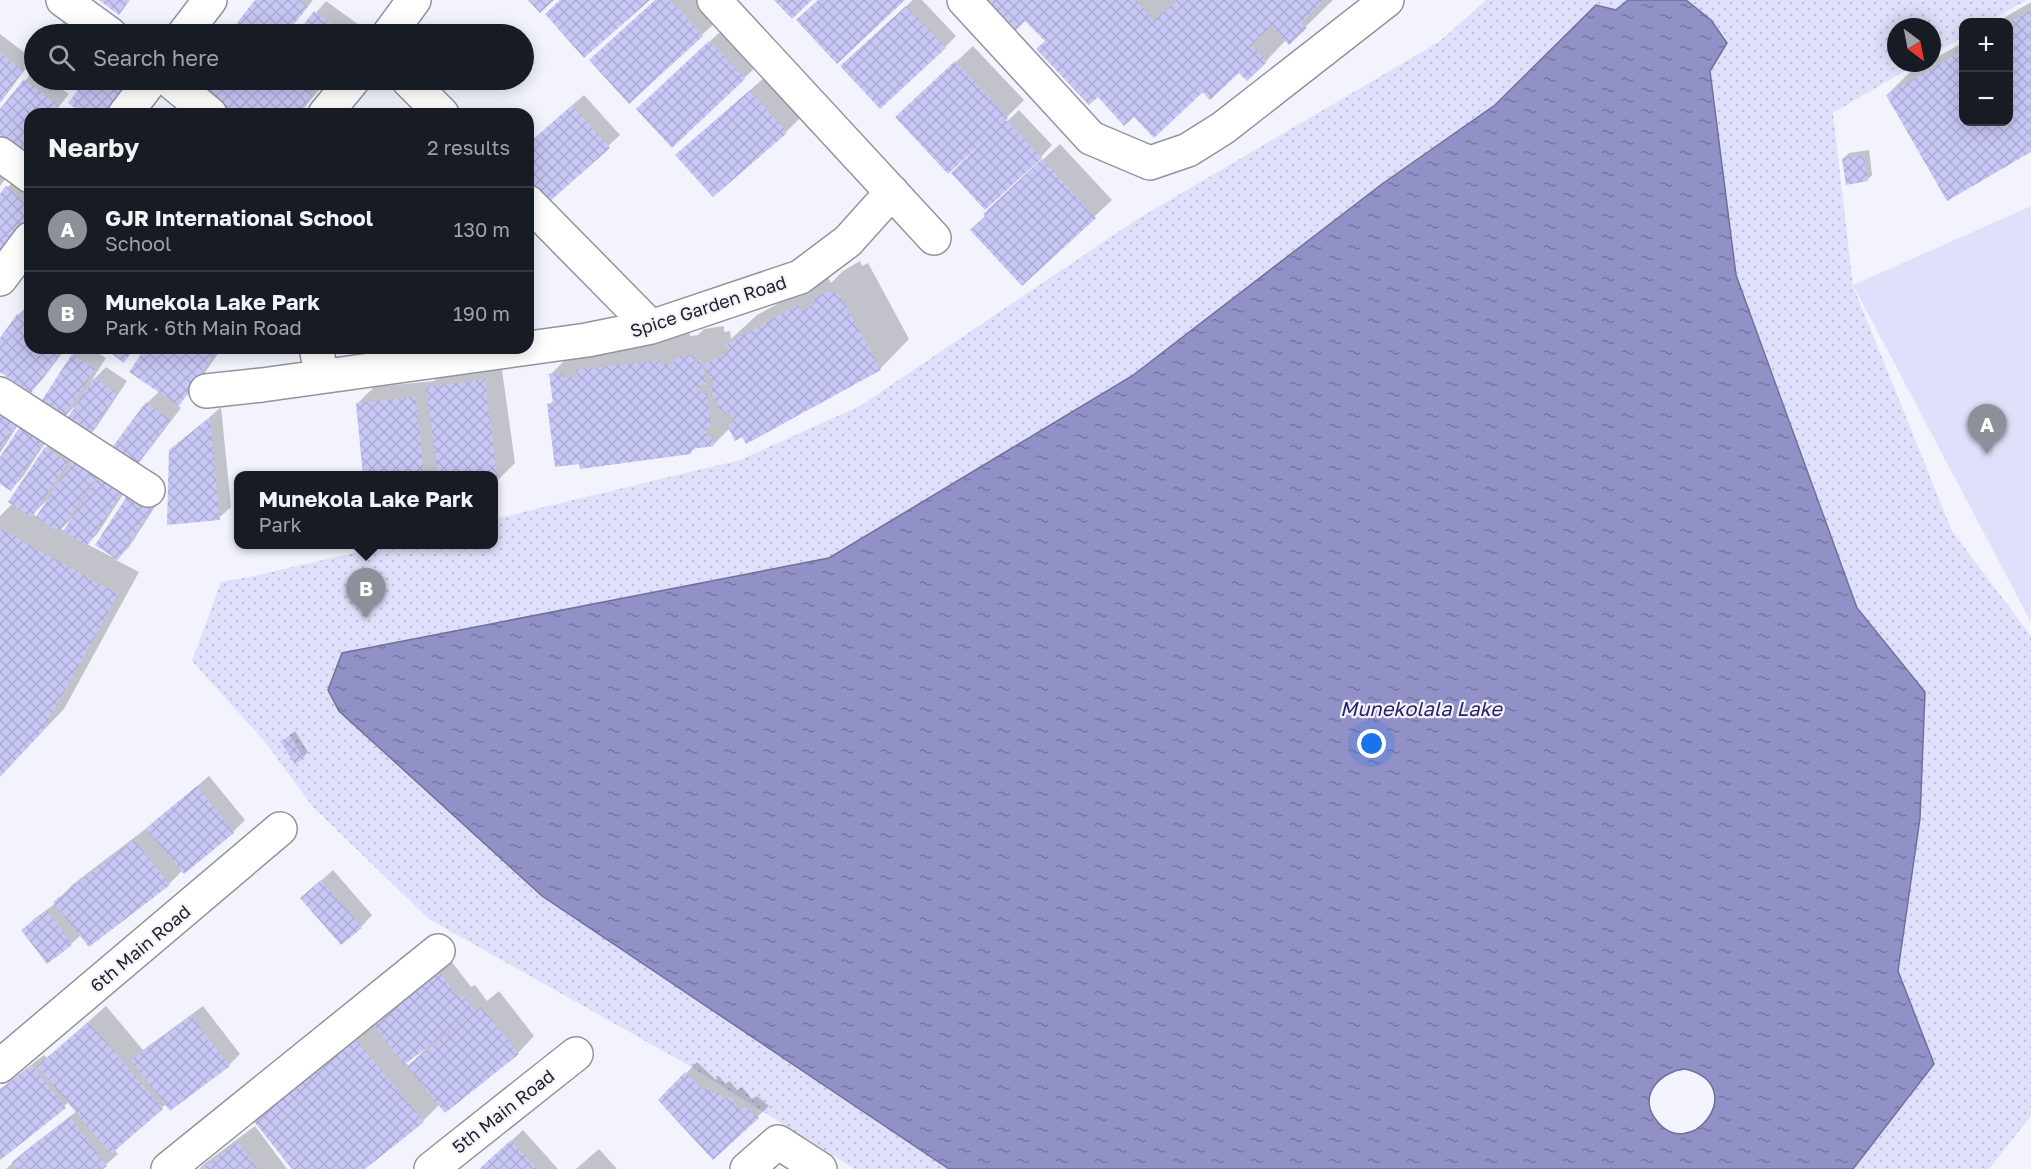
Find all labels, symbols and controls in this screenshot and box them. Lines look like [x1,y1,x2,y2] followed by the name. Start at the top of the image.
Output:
[1887,18,1941,72] north arrow
[1959,18,2013,126] map controls
[1959,18,2013,72] button: +
[24,24,534,90] search box
[45,41,78,74] icon: search
[93,44,219,71] text: Search here
[1959,72,2013,126] button: −
[48,132,139,163] text: Nearby
[427,135,510,159] text: 2 results
[105,204,373,231] text: GJR International School
[60,217,75,241] text: A
[454,217,510,241] text: 130 m
[105,231,171,255] text: School
[627,270,789,342] street label: Spice Garden Road
[105,288,320,315] text: Munekola Lake Park
[60,301,75,325] text: B
[453,301,510,325] text: 190 m
[105,315,302,339] text: Park · 6th Main Road
[1968,404,2006,454] pin: A
[234,471,498,549] popup
[259,485,473,512] text: Munekola Lake Park
[259,512,302,536] text: Park
[346,568,386,618] pin: B
[1340,696,1503,720] water label: Munekolala Lake
[1357,729,1386,758] your location
[86,900,194,996] street label: 6th Main Road
[448,1064,558,1158] street label: 5th Main Road

